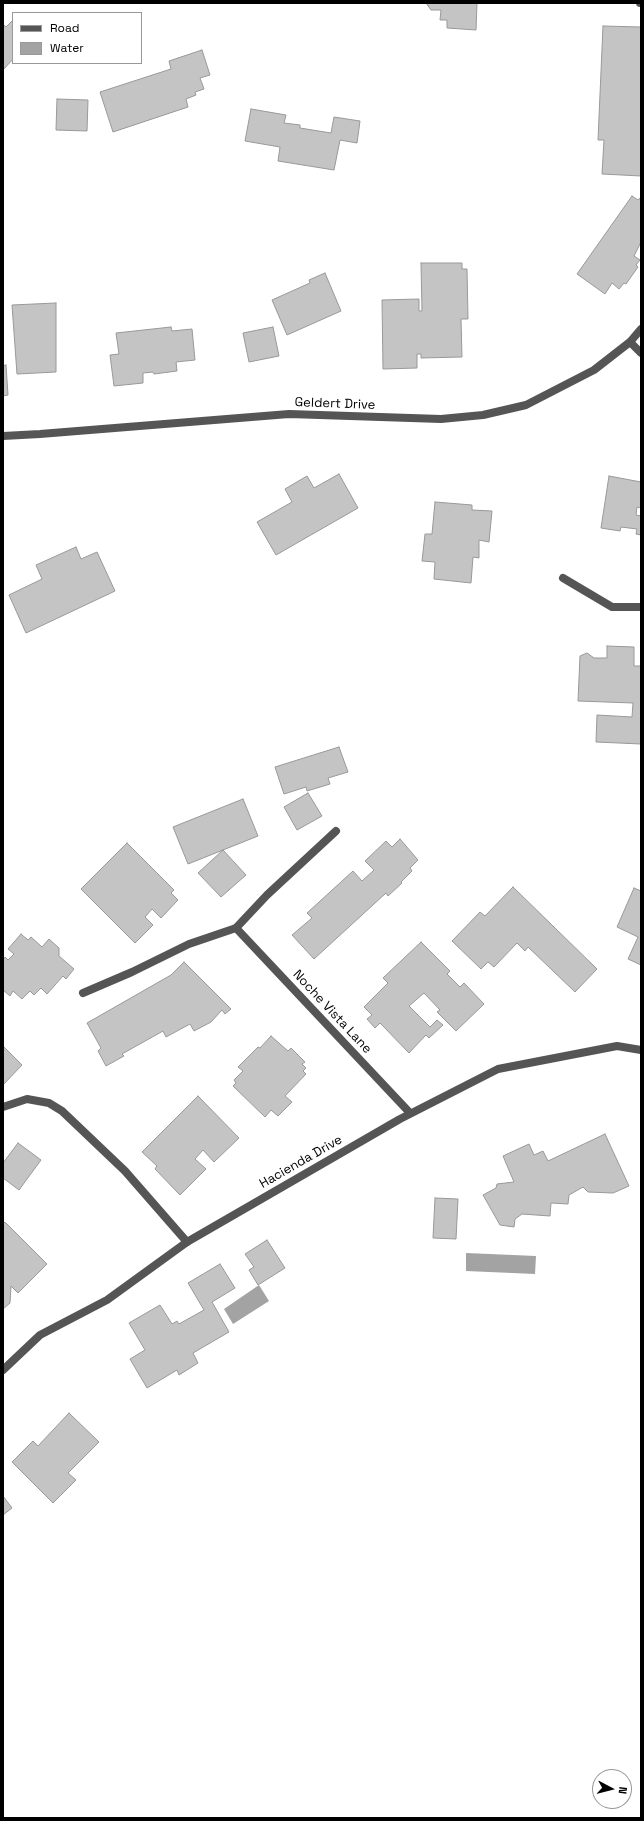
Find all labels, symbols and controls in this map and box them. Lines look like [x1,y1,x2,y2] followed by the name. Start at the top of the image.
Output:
[12,12,142,64] legend
[50,20,79,36] text: Road
[50,40,84,56] text: Water
[294,395,376,413] street label: Geldert Drive
[289,967,375,1057] street label: Noche Vista Lane
[257,1132,345,1192] street label: Hacienda Drive
[592,1769,632,1809] north arrow
[616,1786,630,1795] text: N

